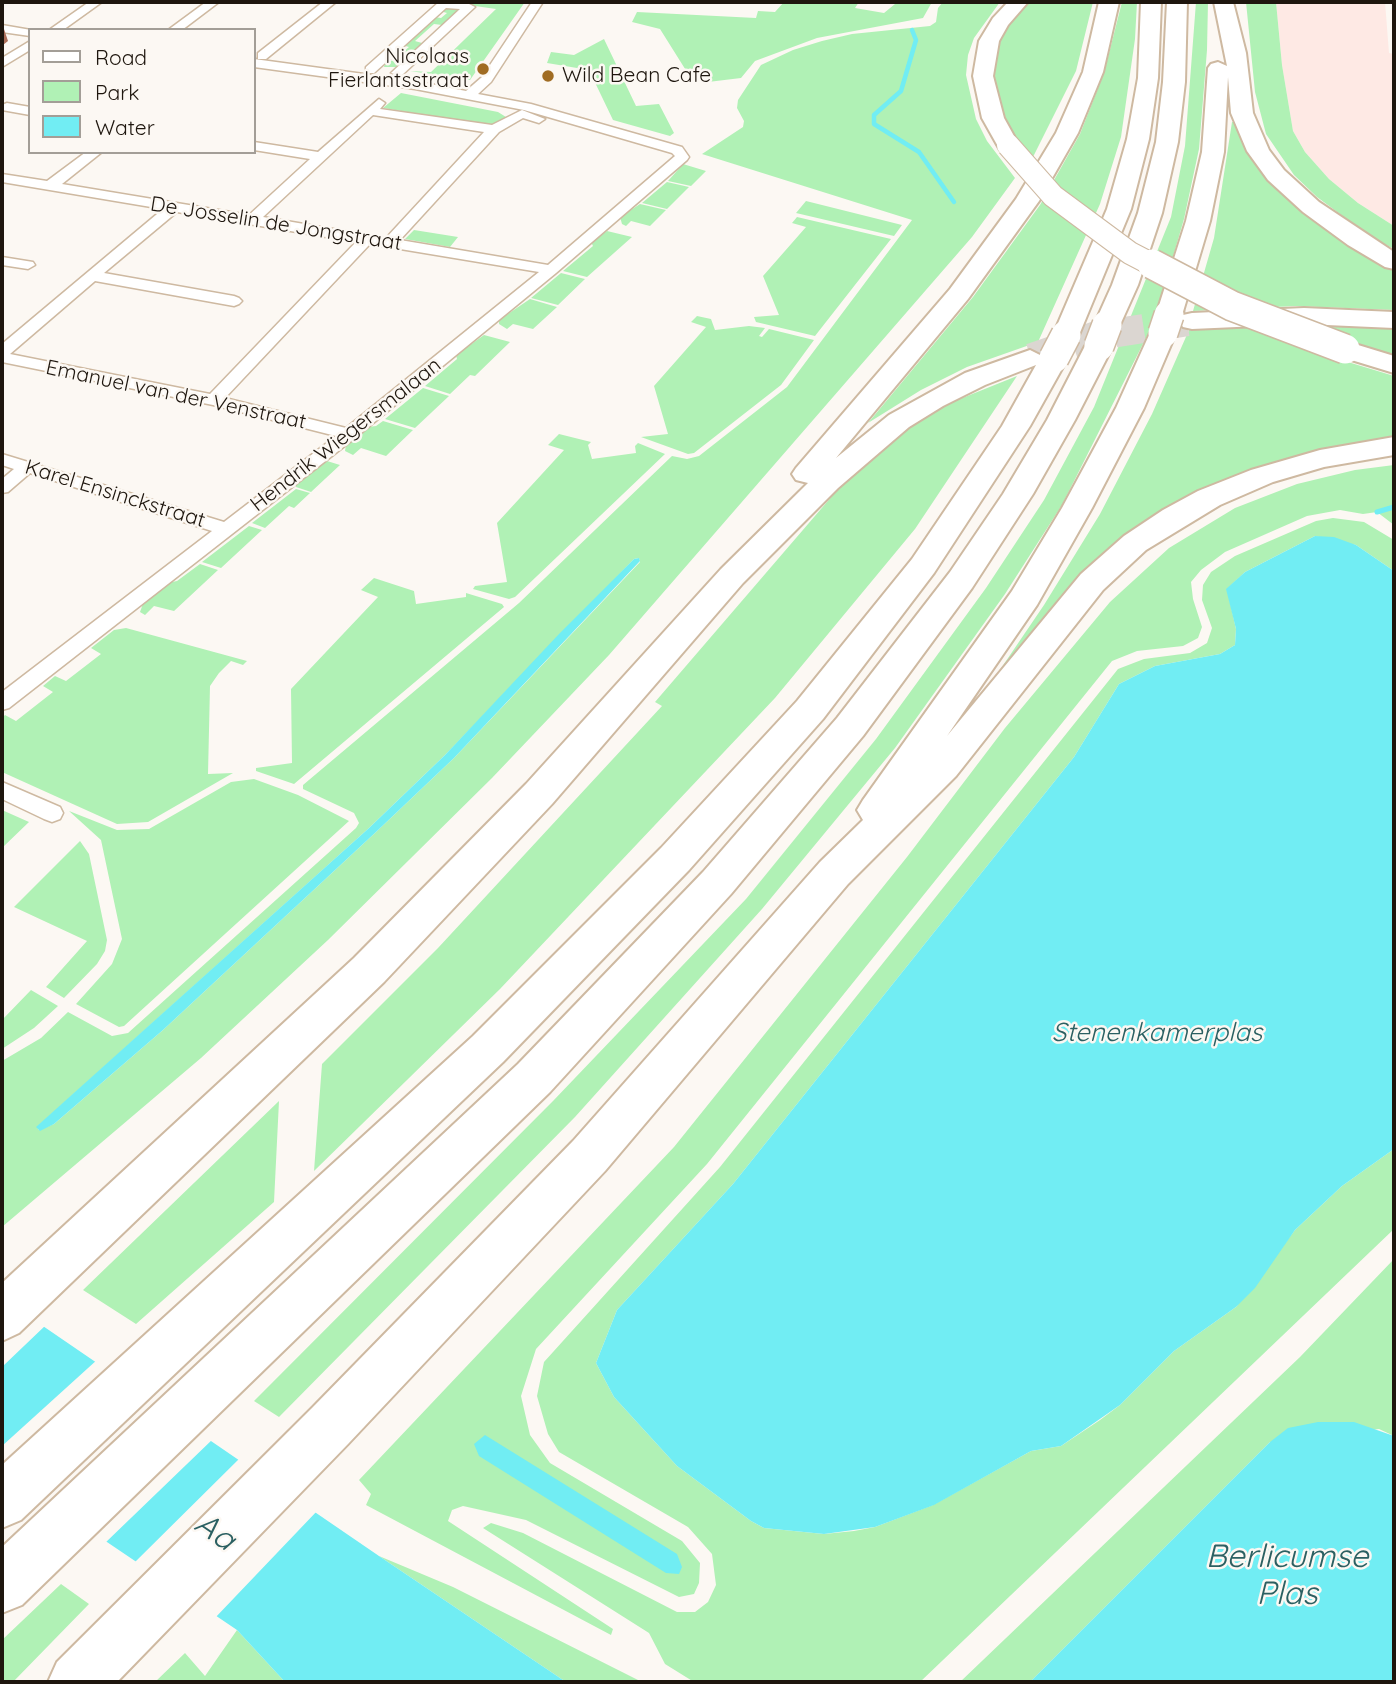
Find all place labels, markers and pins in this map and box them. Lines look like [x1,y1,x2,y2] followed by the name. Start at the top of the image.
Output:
[328,44,469,94] place label: Nicolaas Fierlantsstraat
[475,61,491,77] marker: Nicolaas Fierlantsstraat
[562,63,711,89] place label: Wild Bean Cafe
[540,68,556,84] marker: Wild Bean Cafe

